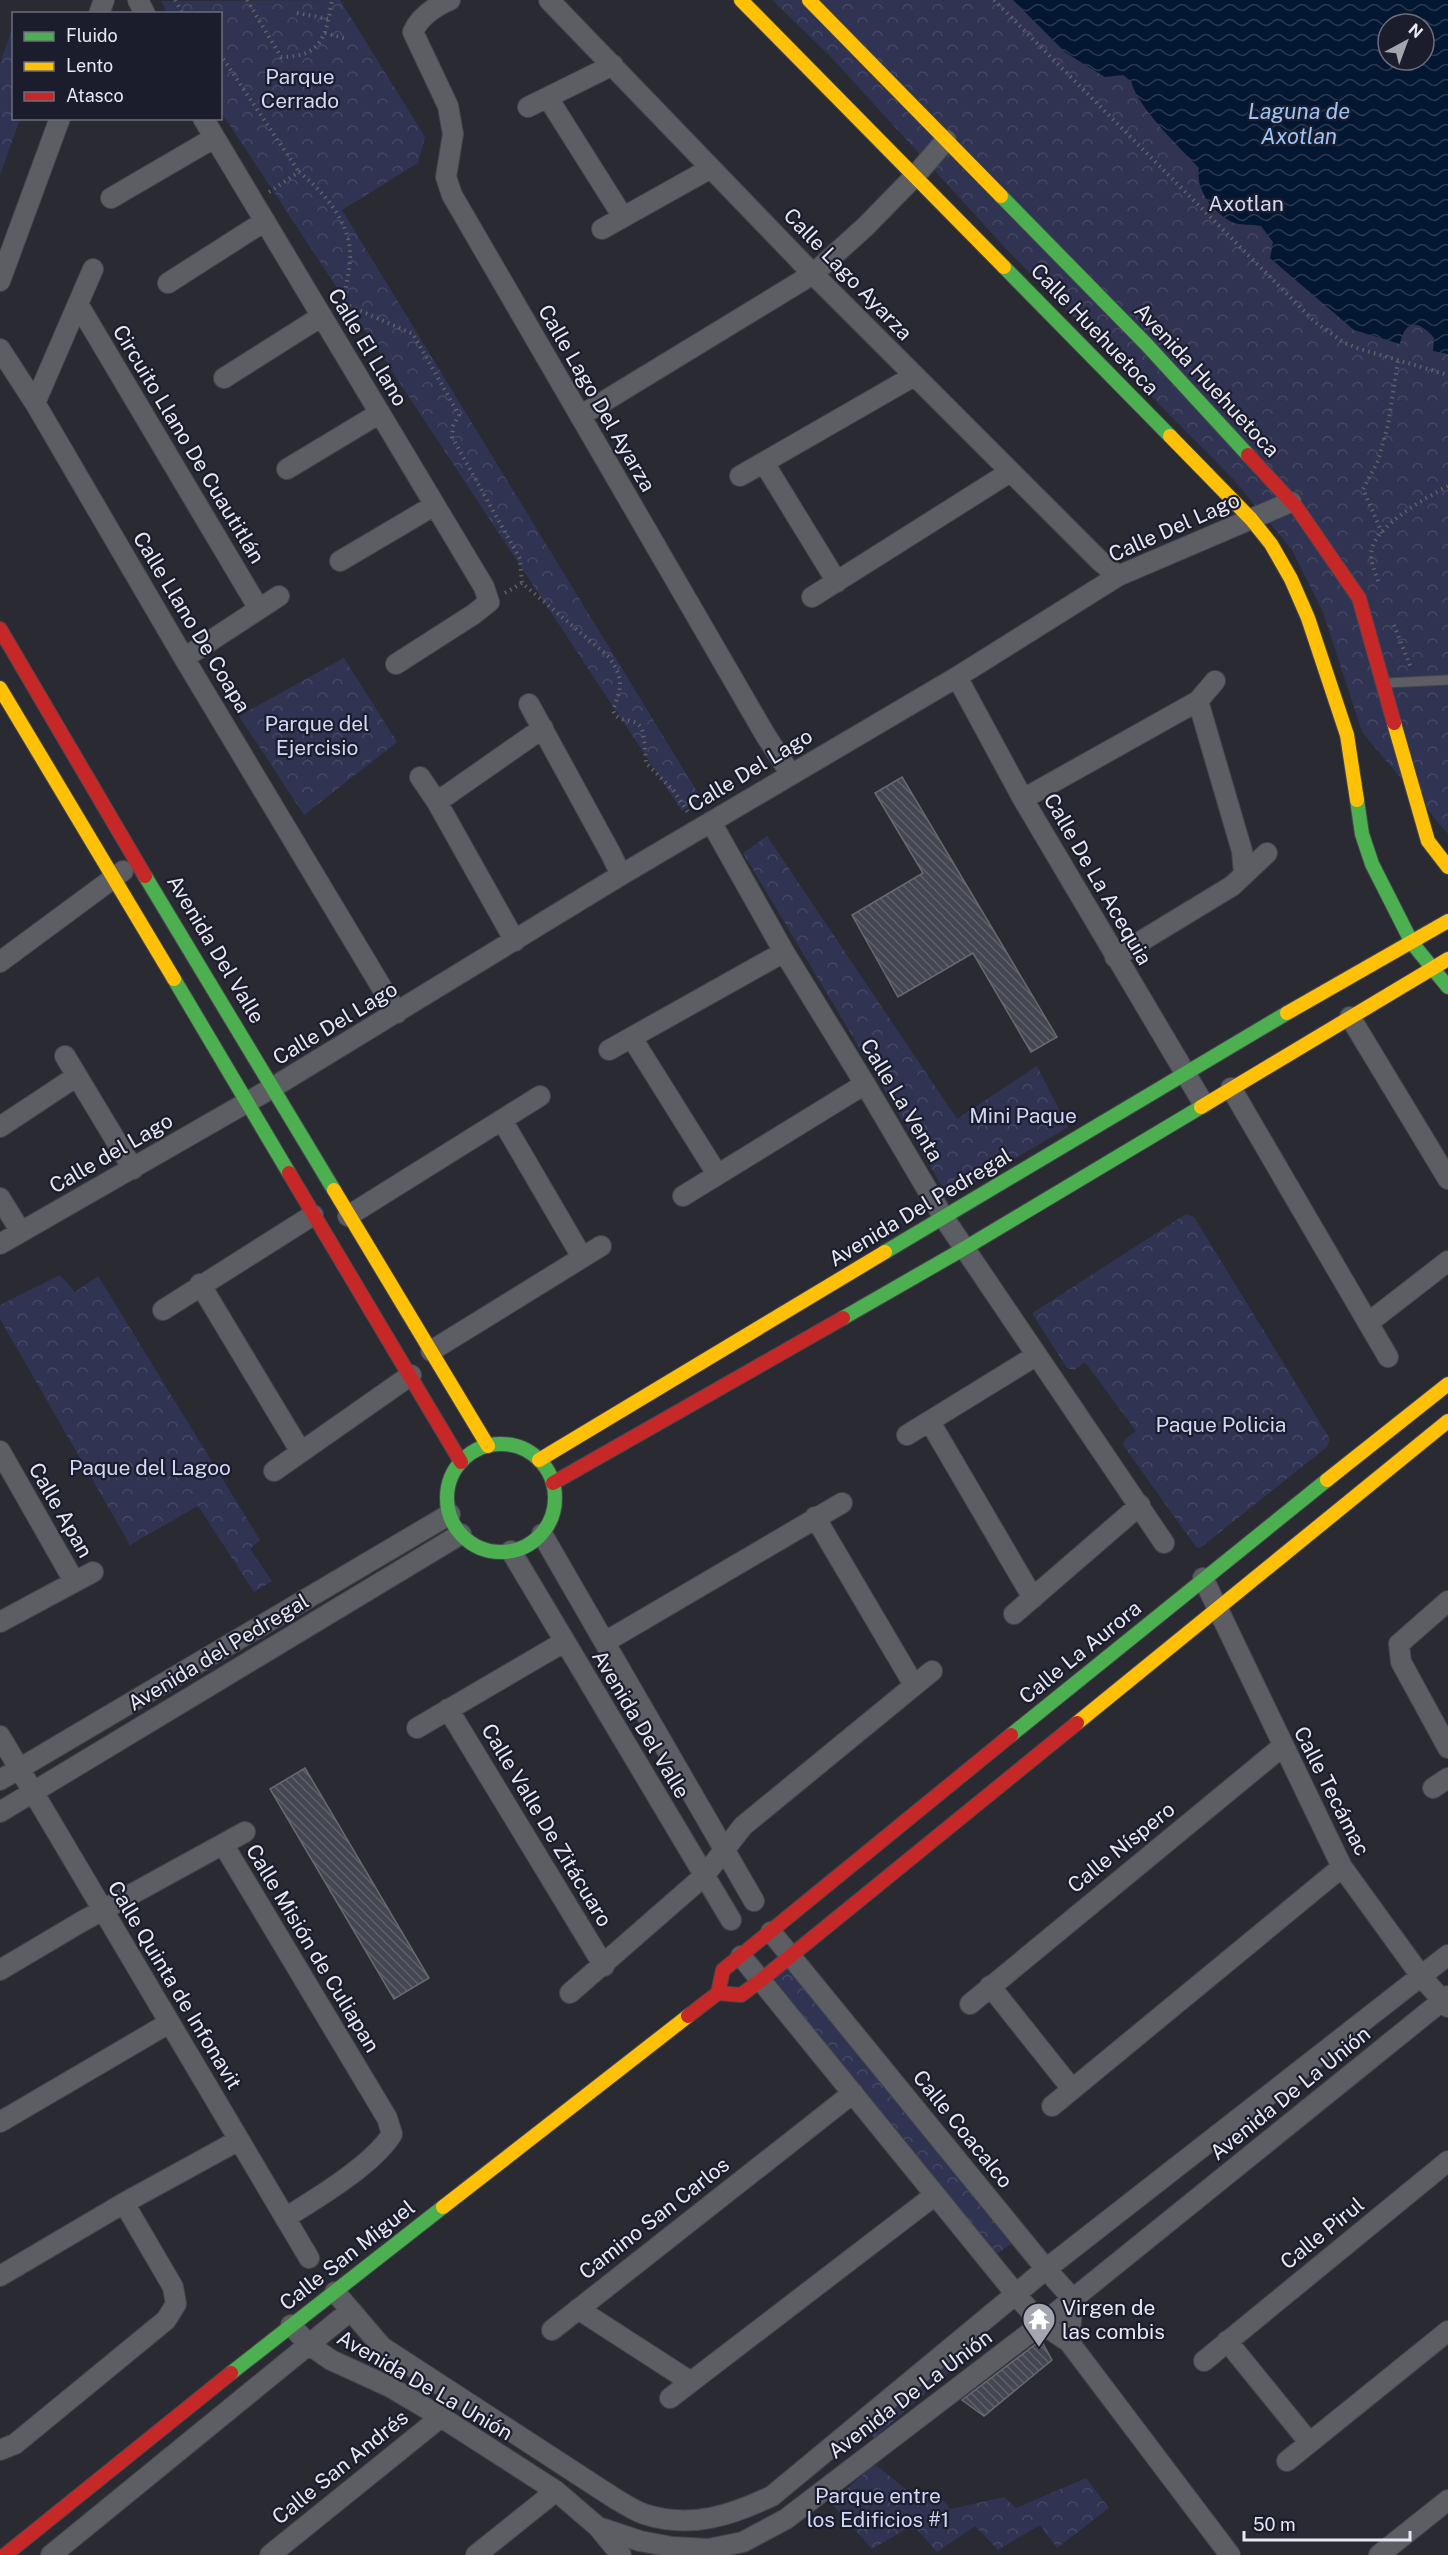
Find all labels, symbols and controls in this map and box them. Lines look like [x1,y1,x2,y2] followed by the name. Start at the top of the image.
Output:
[12,12,222,120] legend
[1376,12,1436,72] north arrow
[1405,20,1426,42] text: N
[66,25,118,46] text: Fluido
[66,55,113,76] text: Lento
[261,64,339,113] park label: Parque Cerrado
[66,85,124,106] text: Atasco
[1248,98,1350,149] water label: Laguna de Axotlan
[1208,191,1284,216] park label: Axotlan
[779,203,917,345] street label: Calle Lago Ayarza
[1026,258,1164,400] street label: Calle Huehuetoca
[323,284,413,410] street label: Calle El Llano
[1129,298,1285,462] street label: Avenida Huehuetoca
[533,300,661,496] street label: Calle Lago Del Ayarza
[108,320,270,568] street label: Circuito Llano De Cuautitlán
[1105,487,1243,567] street label: Calle Del Lago
[128,527,256,717] street label: Calle Llano De Coapa
[265,711,369,760] park label: Parque del Ejercisio
[683,723,817,817] street label: Calle Del Lago
[1039,789,1157,969] street label: Calle De La Acequia
[162,870,270,1028] street label: Avenida Del Valle
[268,976,402,1070] street label: Calle Del Lago
[855,1034,949,1166] street label: Calle La Venta
[969,1103,1077,1128] park label: Mini Paque
[45,1108,177,1198] street label: Calle del Lago
[824,1143,1016,1271] street label: Avenida Del Pedregal
[1156,1412,1286,1437] park label: Paque Policia
[69,1455,231,1480] park label: Paque del Lagoo
[24,1458,98,1562] street label: Calle Apan
[123,1588,313,1716] street label: Avenida del Pedregal
[1014,1595,1146,1709] street label: Calle La Aurora
[587,1645,695,1803] street label: Avenida Del Valle
[476,1719,618,1931] street label: Calle Valle De Zitácuaro
[1289,1722,1375,1860] street label: Calle Tecámac
[1062,1796,1180,1898] street label: Calle Níspero
[241,1839,385,2057] street label: Calle Misión de Culiapan
[103,1876,247,2094] street label: Calle Quinta de Infonavit
[1205,2021,1375,2165] street label: Avenida De La Unión
[908,2065,1018,2193] street label: Calle Coacalco
[574,2152,734,2284] street label: Camino San Carlos
[1275,2192,1369,2274] street label: Calle Pirul
[274,2195,420,2315] street label: Calle San Miguel
[1062,2295,1165,2344] place label: Virgen de las combis
[1021,2301,1057,2348] temple icon: Virgen de las combis
[823,2324,997,2464] street label: Avenida De La Unión
[333,2325,517,2445] street label: Avenida De La Unión
[267,2405,413,2529] street label: Calle San Andrés
[807,2483,949,2532] park label: Parque entre los Edificios #1
[1244,2504,1410,2542] scale bar
[1253,2514,1296,2535] text: 50 m

